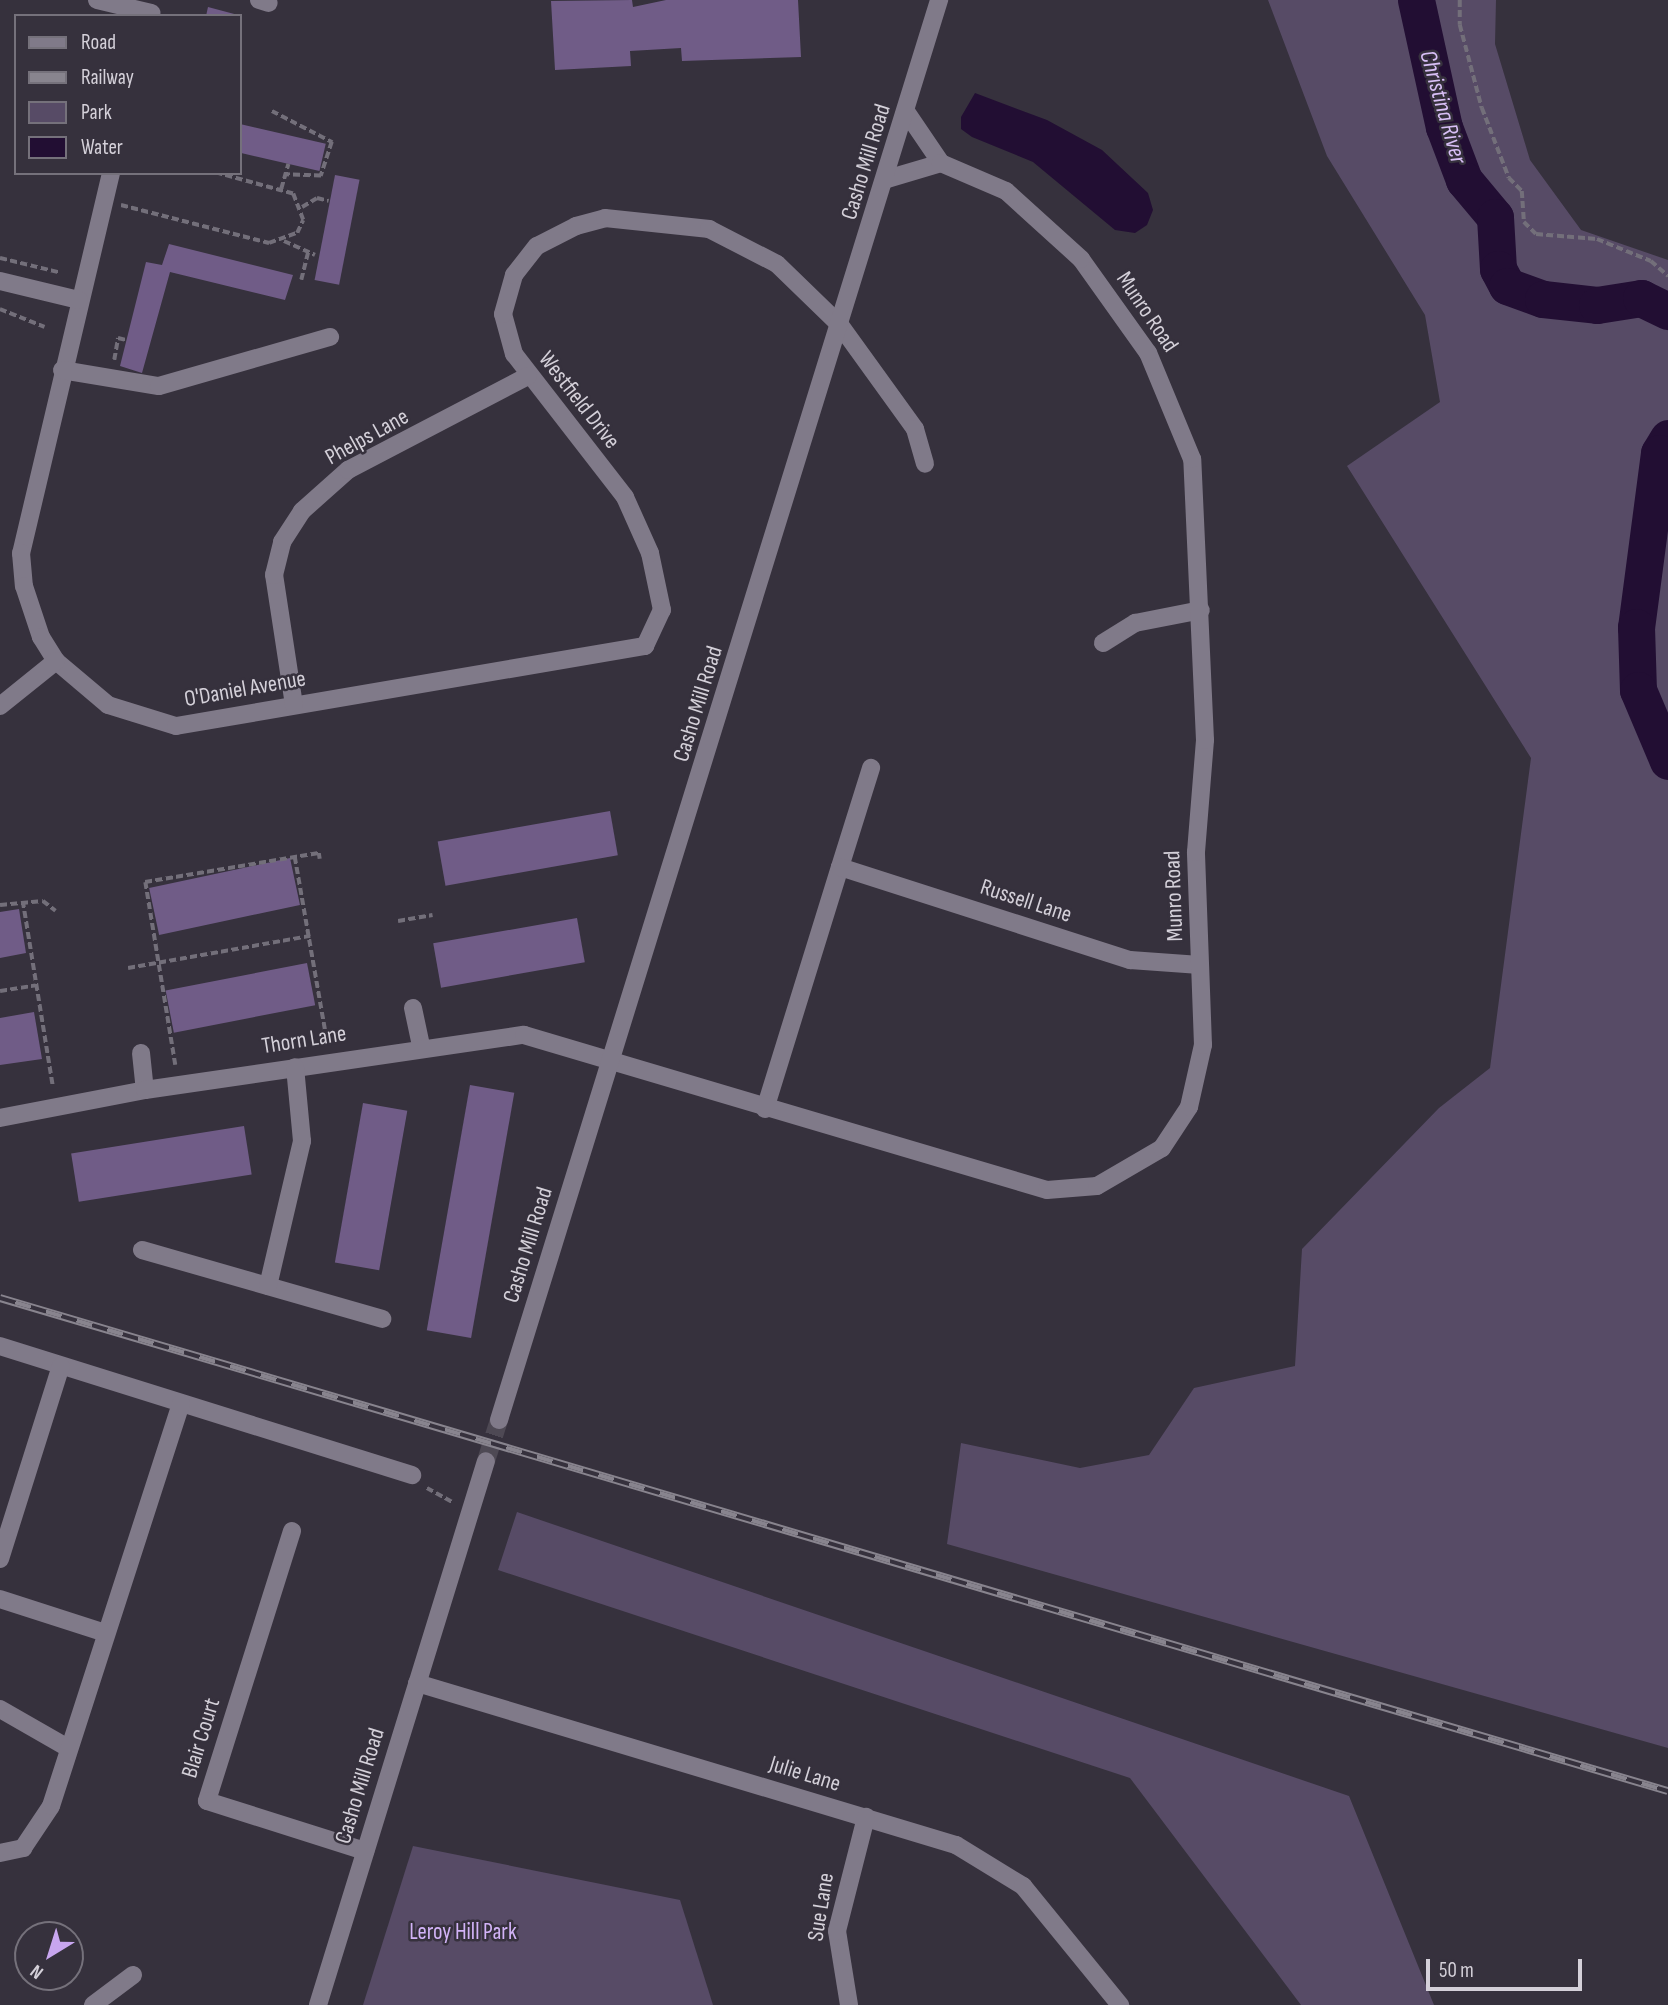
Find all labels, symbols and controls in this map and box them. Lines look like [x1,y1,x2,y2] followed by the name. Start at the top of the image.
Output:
[14,14,242,175] legend
[81,30,116,55] text: Road
[1413,47,1473,167] water label: Christina River
[81,65,134,90] text: Railway
[81,100,112,125] text: Park
[835,101,897,223] street label: Casho Mill Road
[81,135,123,160] text: Water
[1110,267,1184,357] street label: Munro Road
[532,346,626,454] street label: Westfield Drive
[321,403,413,471] street label: Phelps Lane
[667,643,729,765] street label: Casho Mill Road
[182,665,308,713] street label: O'Daniel Avenue
[1159,850,1189,942] street label: Munro Road
[977,873,1075,929] street label: Russell Lane
[260,1020,348,1060] street label: Thorn Lane
[497,1184,559,1306] street label: Casho Mill Road
[176,1695,226,1781] street label: Blair Court
[329,1725,391,1847] street label: Casho Mill Road
[766,1750,844,1798] street label: Julie Lane
[802,1871,840,1943] street label: Sue Lane
[409,1918,517,1946] park label: Leroy Hill Park
[14,1921,84,1991] north arrow
[1430,1946,1586,1990] scale bar
[1439,1958,1474,1983] text: 50 m
[26,1959,48,1984] text: N

